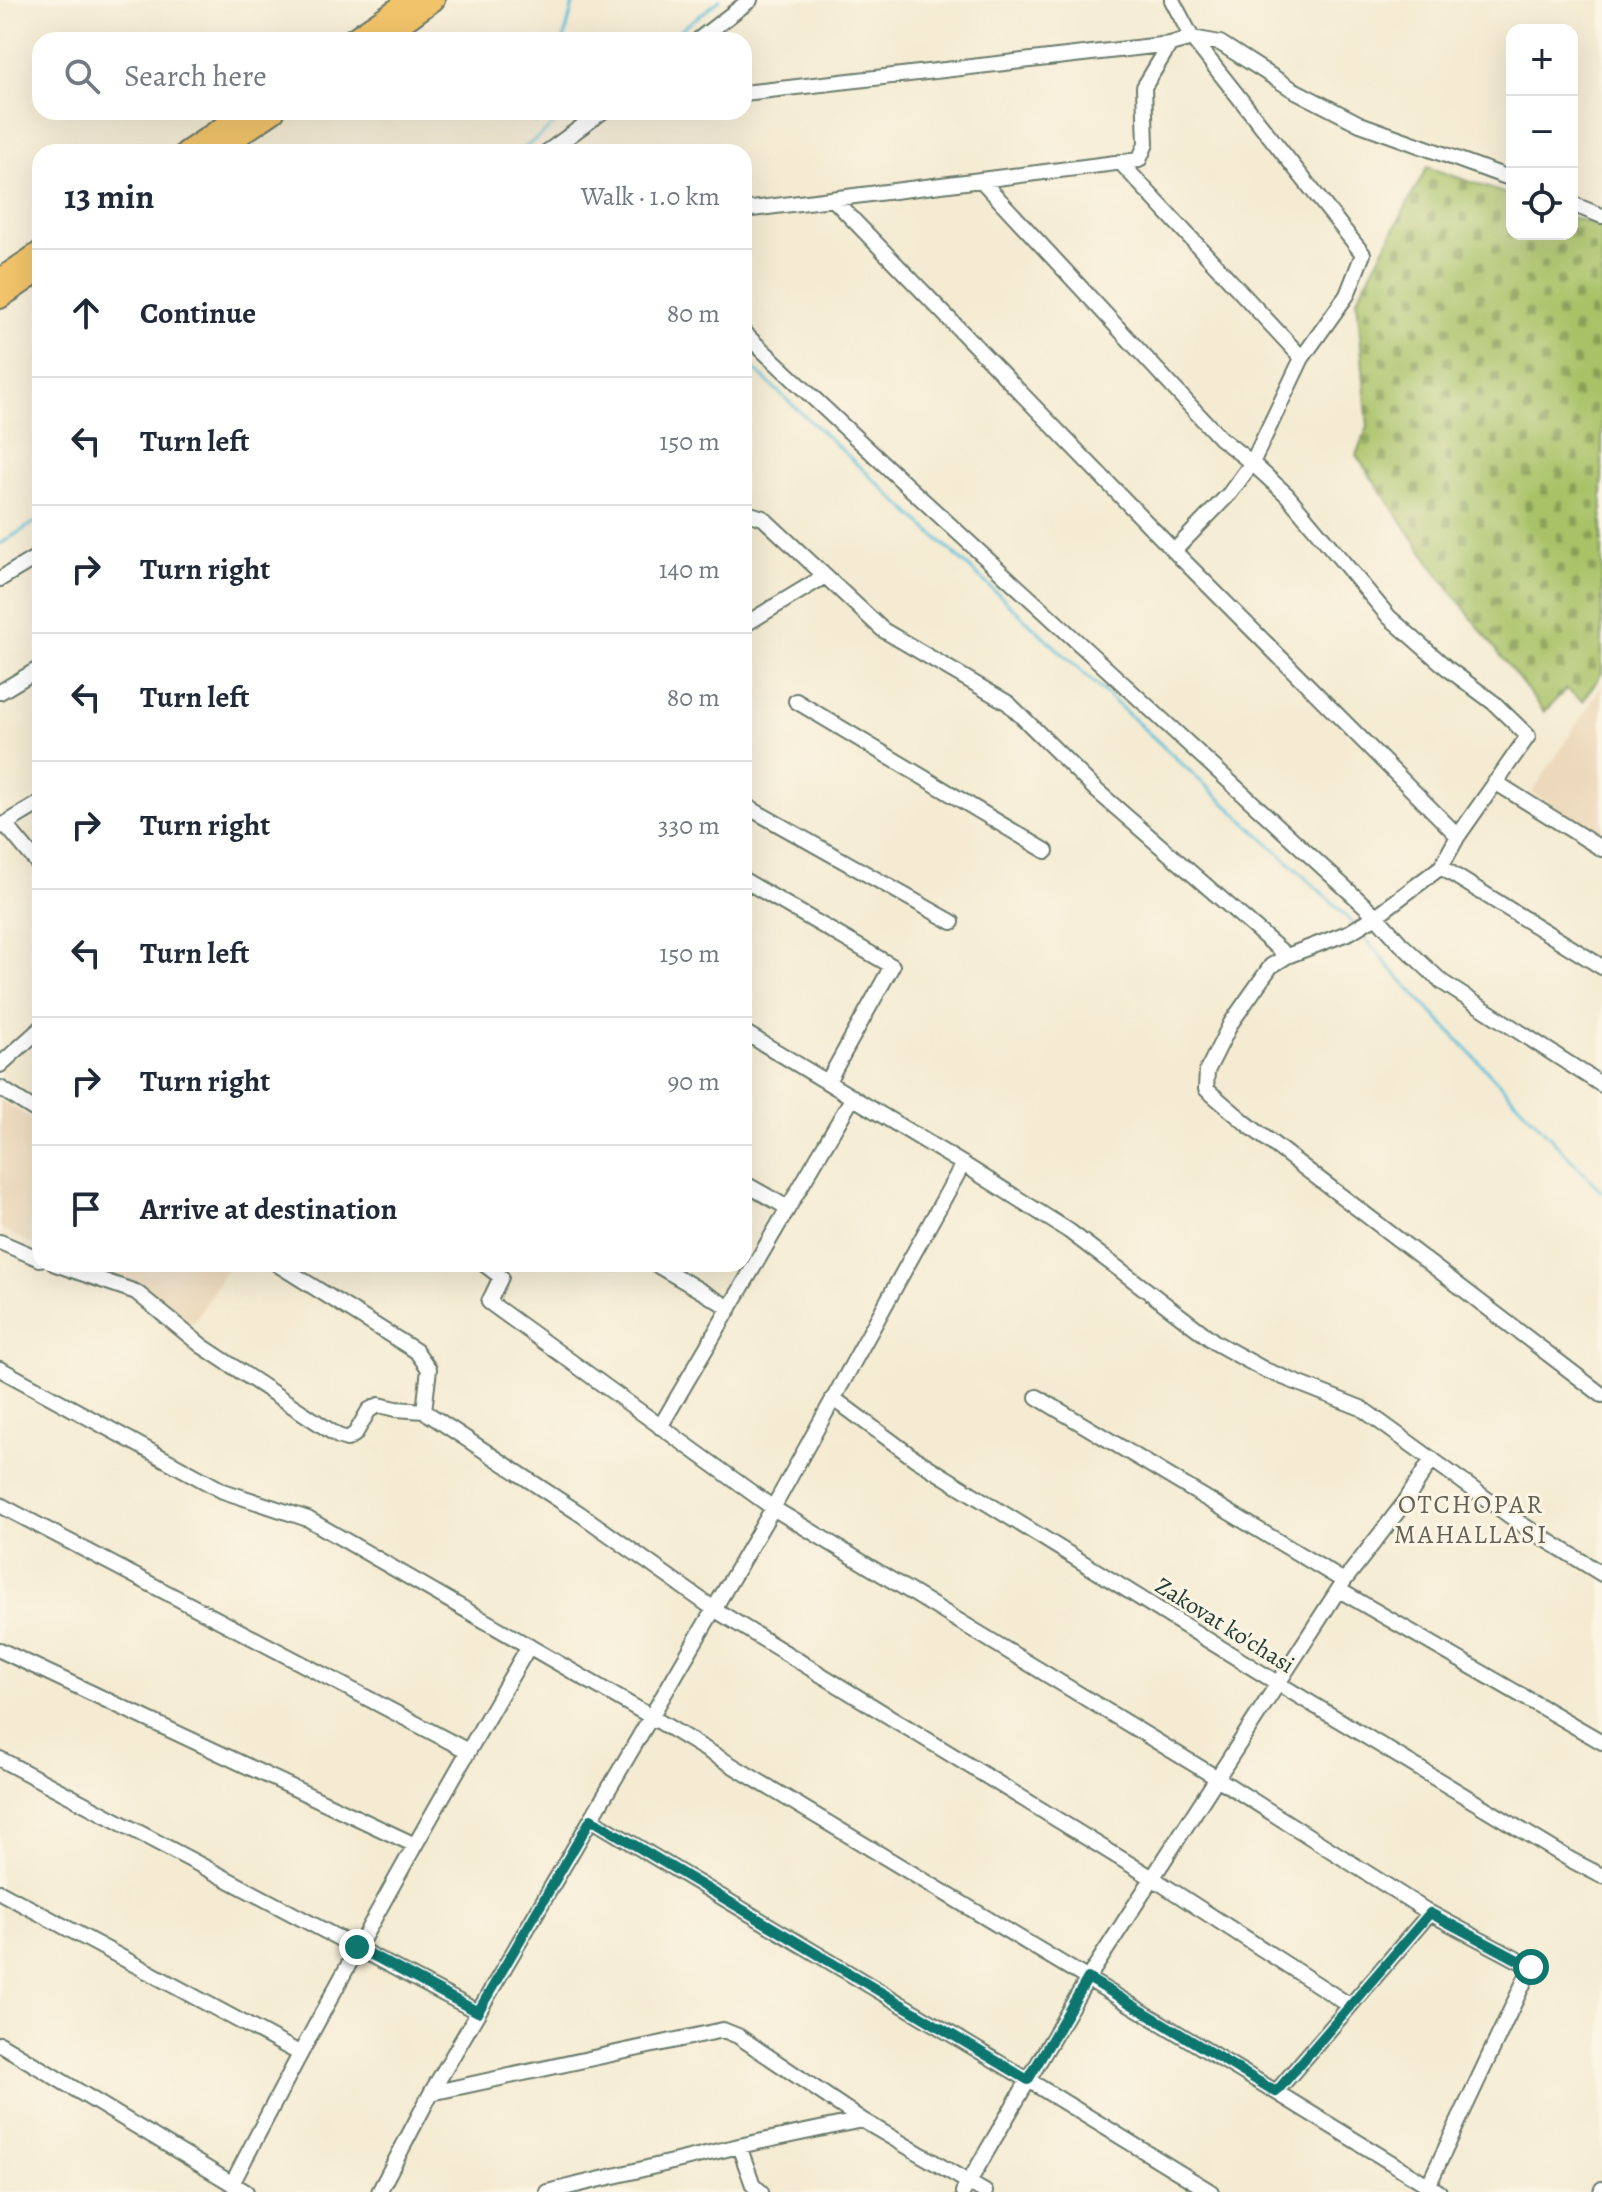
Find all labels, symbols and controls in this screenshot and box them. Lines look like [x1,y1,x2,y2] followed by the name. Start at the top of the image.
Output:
[1506,24,1578,240] map controls
[1506,24,1578,96] button: +
[32,32,752,120] search box
[60,54,104,98] icon: search
[124,56,267,96] text: Search here
[1506,96,1578,168] button: −
[1506,168,1578,240] button: locate
[64,173,154,220] text: 13 min
[581,179,720,214] text: Walk · 1.0 km
[64,291,108,335] icon: ahead
[140,293,256,333] text: Continue
[667,296,720,331] text: 80 m
[64,419,108,463] icon: left
[140,421,249,461] text: Turn left
[659,424,720,459] text: 150 m
[64,547,108,591] icon: right
[140,549,270,589] text: Turn right
[659,552,720,587] text: 140 m
[64,675,108,719] icon: left
[140,677,249,717] text: Turn left
[667,680,720,715] text: 80 m
[64,803,108,847] icon: right
[140,805,270,845] text: Turn right
[658,808,720,843] text: 330 m
[64,931,108,975] icon: left
[140,933,249,973] text: Turn left
[659,936,720,971] text: 150 m
[64,1059,108,1103] icon: right
[140,1061,270,1101] text: Turn right
[668,1064,720,1099] text: 90 m
[64,1187,108,1231] icon: arrive
[140,1189,397,1229] text: Arrive at destination
[1394,1487,1548,1552] district label: OTCHOPAR MAHALLASI
[1149,1569,1301,1681] street label: Zakovat ko'chasi
[339,1929,375,1965] route end
[1513,1949,1549,1985] route start

